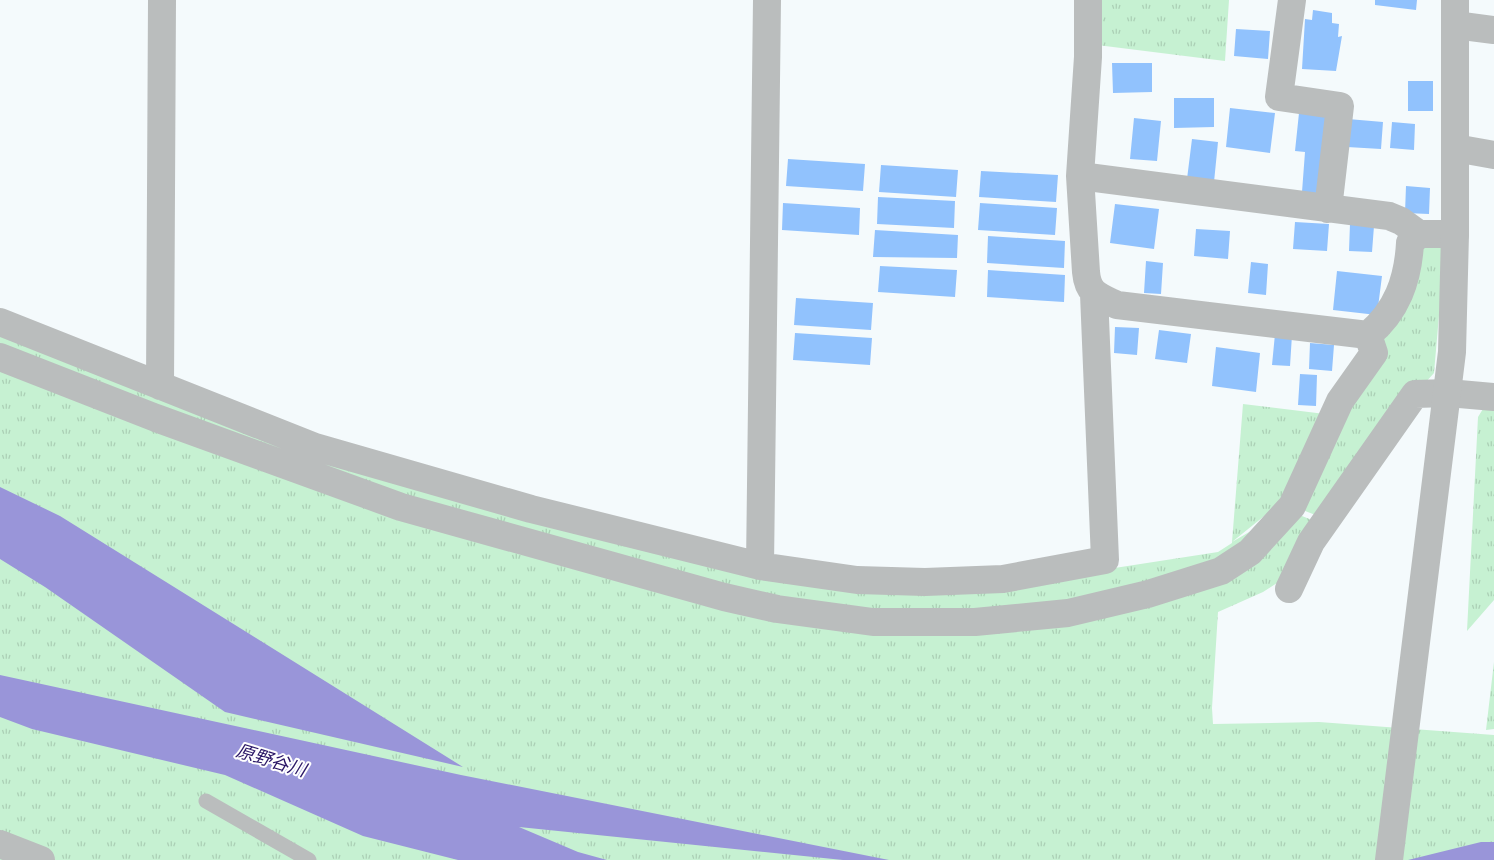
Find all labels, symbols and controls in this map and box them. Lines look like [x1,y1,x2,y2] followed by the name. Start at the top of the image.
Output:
[234,740,310,782] water label: 原野谷川

